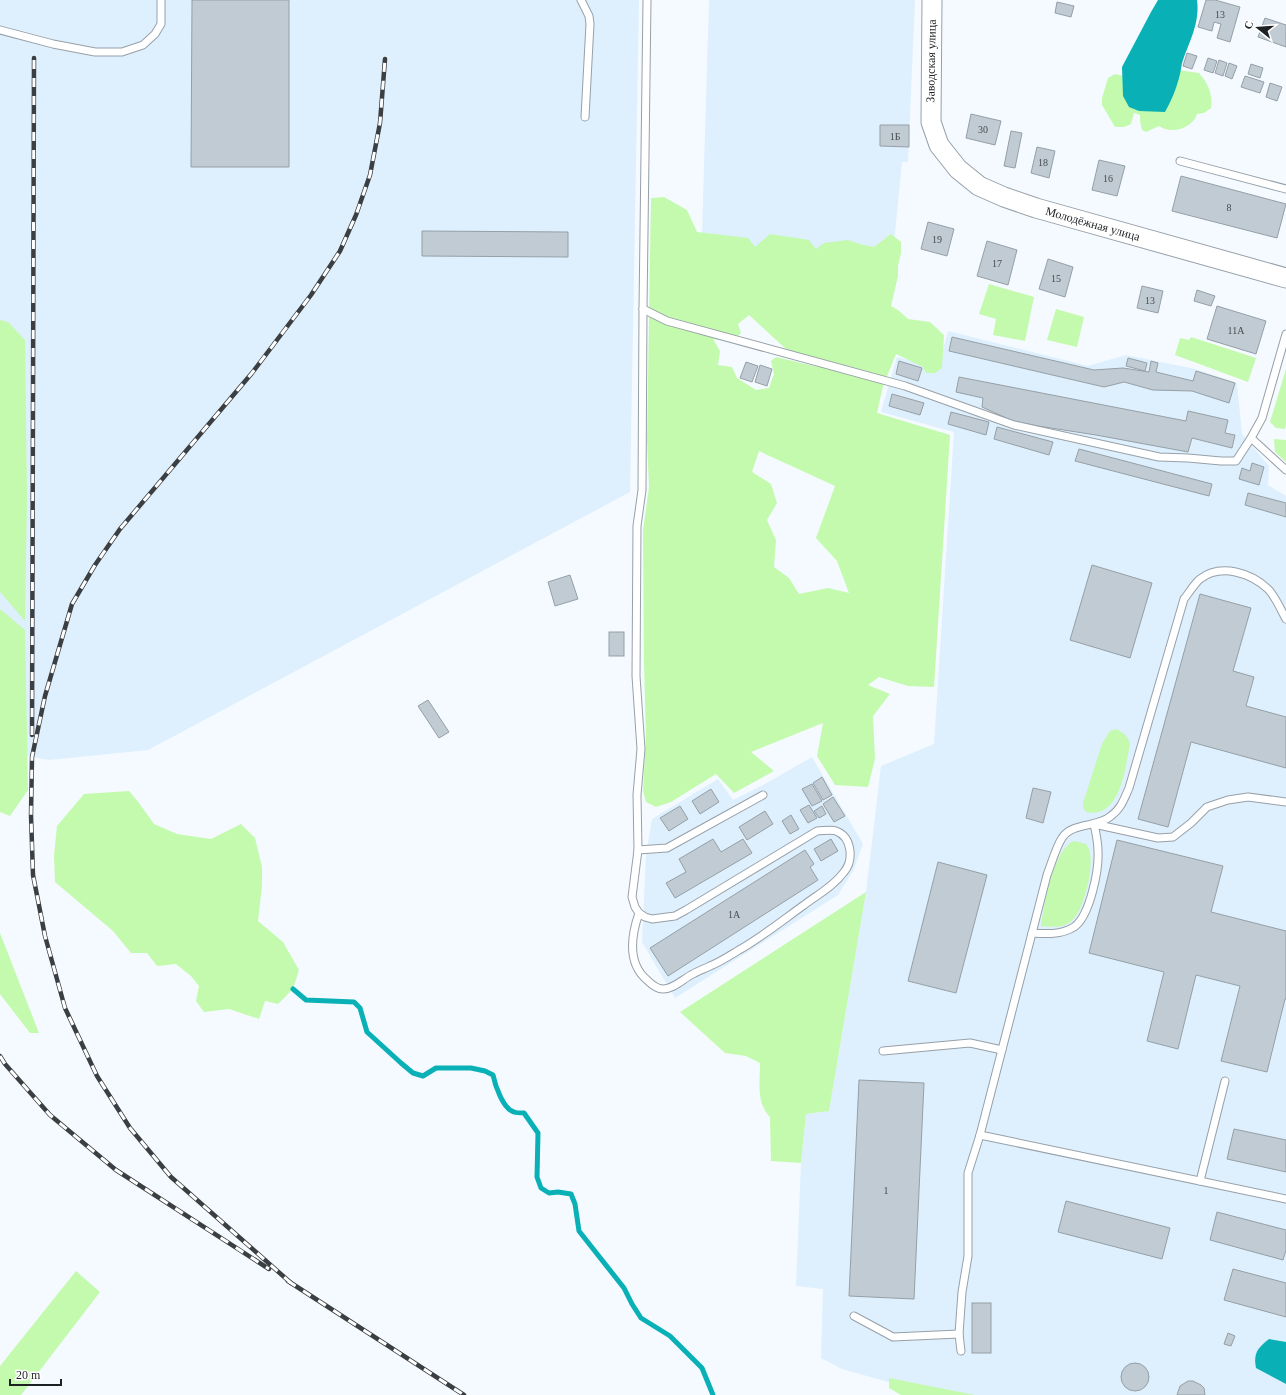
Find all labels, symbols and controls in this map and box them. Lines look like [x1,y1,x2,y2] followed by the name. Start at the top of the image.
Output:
[1238,8,1278,48] north arrow
[1215,9,1225,20] house number: 13
[923,19,939,103] street label: Заводская улица
[1242,19,1255,31] text: С
[978,124,988,135] house number: 30
[890,131,901,142] house number: 1Б
[1038,157,1048,168] house number: 18
[1103,173,1113,184] house number: 16
[1227,202,1232,213] house number: 8
[1044,204,1142,244] street label: Молодёжная улица
[932,234,942,245] house number: 19
[992,258,1002,269] house number: 17
[1051,273,1061,284] house number: 15
[1145,295,1155,306] house number: 13
[1228,325,1245,336] house number: 11А
[728,909,741,920] house number: 1А
[884,1185,889,1196] house number: 1
[10,1361,61,1387] scale bar
[16,1368,41,1382] text: 20 m

